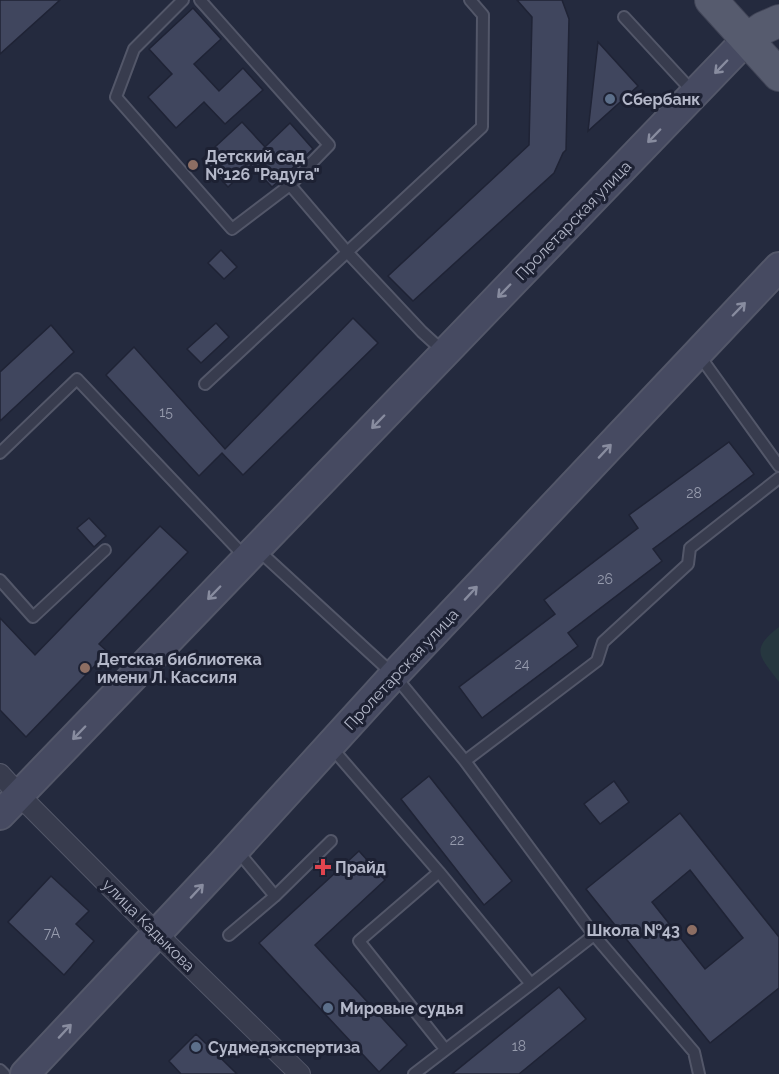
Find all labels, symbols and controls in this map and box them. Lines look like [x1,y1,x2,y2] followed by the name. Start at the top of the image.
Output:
[713,59,728,74] one-way arrow
[622,90,700,109] place label: Сбербанк
[603,92,617,106] marker: Сбербанк
[647,128,661,143] one-way arrow
[205,147,320,184] place label: Детский сад №126 "Радуга"
[511,157,635,284] street label: Пролетарская улица
[186,158,200,172] marker: Детский сад №126 "Радуга"
[497,284,511,299] one-way arrow
[731,302,746,317] one-way arrow
[159,404,173,420] house number: 15
[371,414,386,429] one-way arrow
[597,444,611,459] one-way arrow
[686,485,702,501] house number: 28
[597,571,613,587] house number: 26
[207,585,221,600] one-way arrow
[464,586,478,601] one-way arrow
[340,605,462,734] street label: Пролетарская улица
[97,650,262,687] place label: Детская библиотека имени Л. Кассиля
[515,656,530,672] house number: 24
[78,661,92,675] marker: Детская библиотека имени Л. Кассиля
[71,725,86,740] one-way arrow
[450,832,464,848] house number: 22
[335,858,386,877] place label: Прайд
[316,860,330,874] marker: Прайд
[98,875,199,976] street label: улица Кадыкова
[189,883,204,898] one-way arrow
[587,921,680,940] place label: Школа №43
[685,923,699,937] marker: Школа №43
[44,925,61,941] house number: 7А
[340,999,463,1018] place label: Мировые судья
[321,1001,335,1015] marker: Мировые судья
[57,1024,72,1039] one-way arrow
[208,1038,360,1057] place label: Судмедэкспертиза
[512,1038,526,1054] house number: 18
[189,1040,203,1054] marker: Судмедэкспертиза

